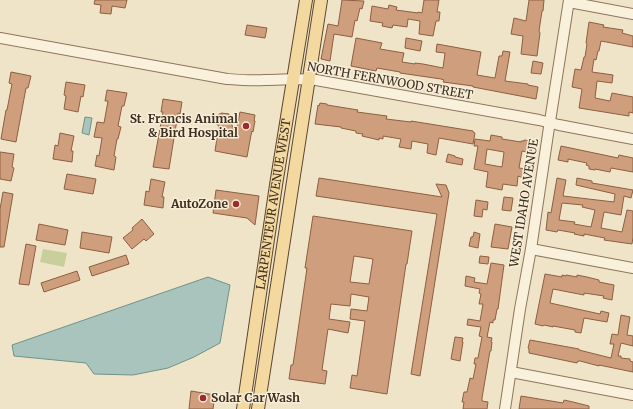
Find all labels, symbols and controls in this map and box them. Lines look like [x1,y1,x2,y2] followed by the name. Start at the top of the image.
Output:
[306,59,475,103] street label: NORTH FERNWOOD STREET
[130,111,238,140] place label: St. Francis Animal & Bird Hospital
[253,117,294,291] street label: LARPENTEUR AVENUE WEST
[241,121,251,131] marker: St. Francis Animal & Bird Hospital
[506,137,541,269] street label: WEST IDAHO AVENUE
[170,196,229,211] place label: AutoZone
[231,199,241,209] marker: AutoZone
[211,390,300,405] place label: Solar Car Wash
[198,393,208,403] marker: Solar Car Wash

